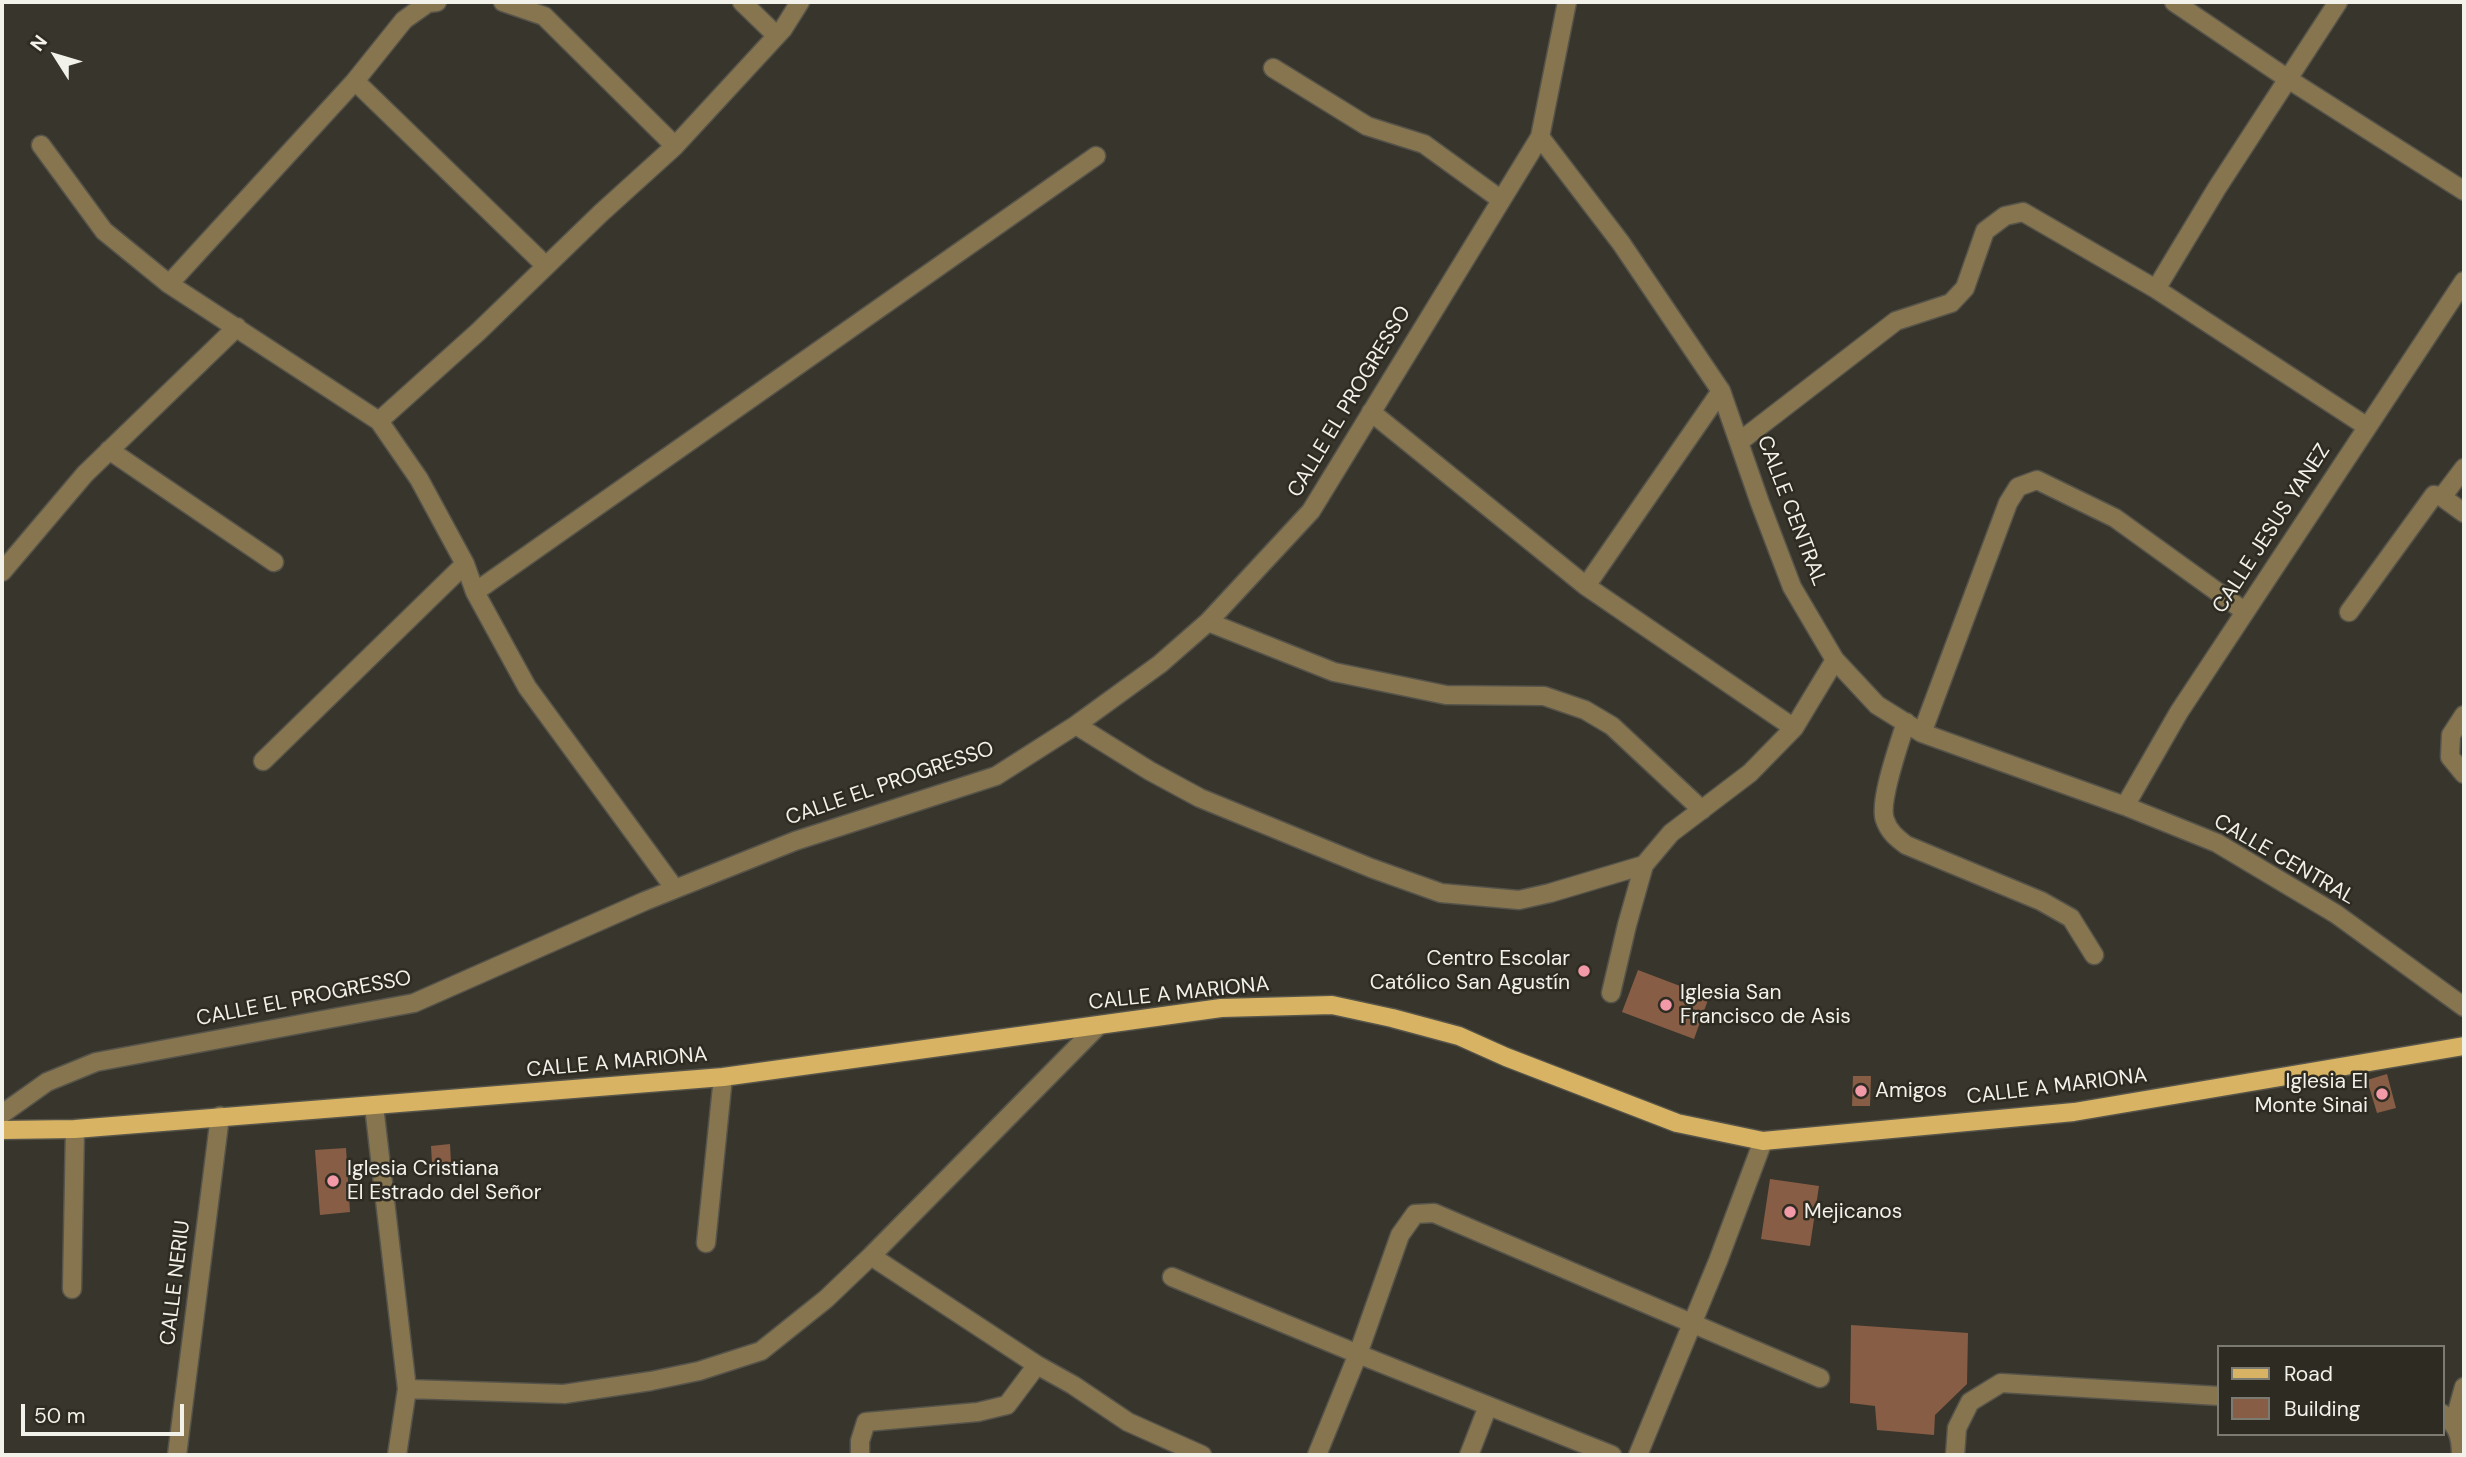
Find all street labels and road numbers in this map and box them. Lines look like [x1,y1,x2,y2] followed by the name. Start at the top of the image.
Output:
[1283,302,1417,502] street label: CALLE EL PROGRESSO
[1751,432,1831,590] street label: CALLE CENTRAL
[2208,440,2336,618] street label: CALLE JESUS YANEZ
[783,737,997,831] street label: CALLE EL PROGRESSO
[2209,809,2359,911] street label: CALLE CENTRAL
[194,966,414,1032] street label: CALLE EL PROGRESSO
[1087,972,1271,1016] street label: CALLE A MARIONA
[526,1043,708,1083] street label: CALLE A MARIONA
[1965,1063,2149,1111] street label: CALLE A MARIONA
[156,1219,196,1347] street label: CALLE NERIU

